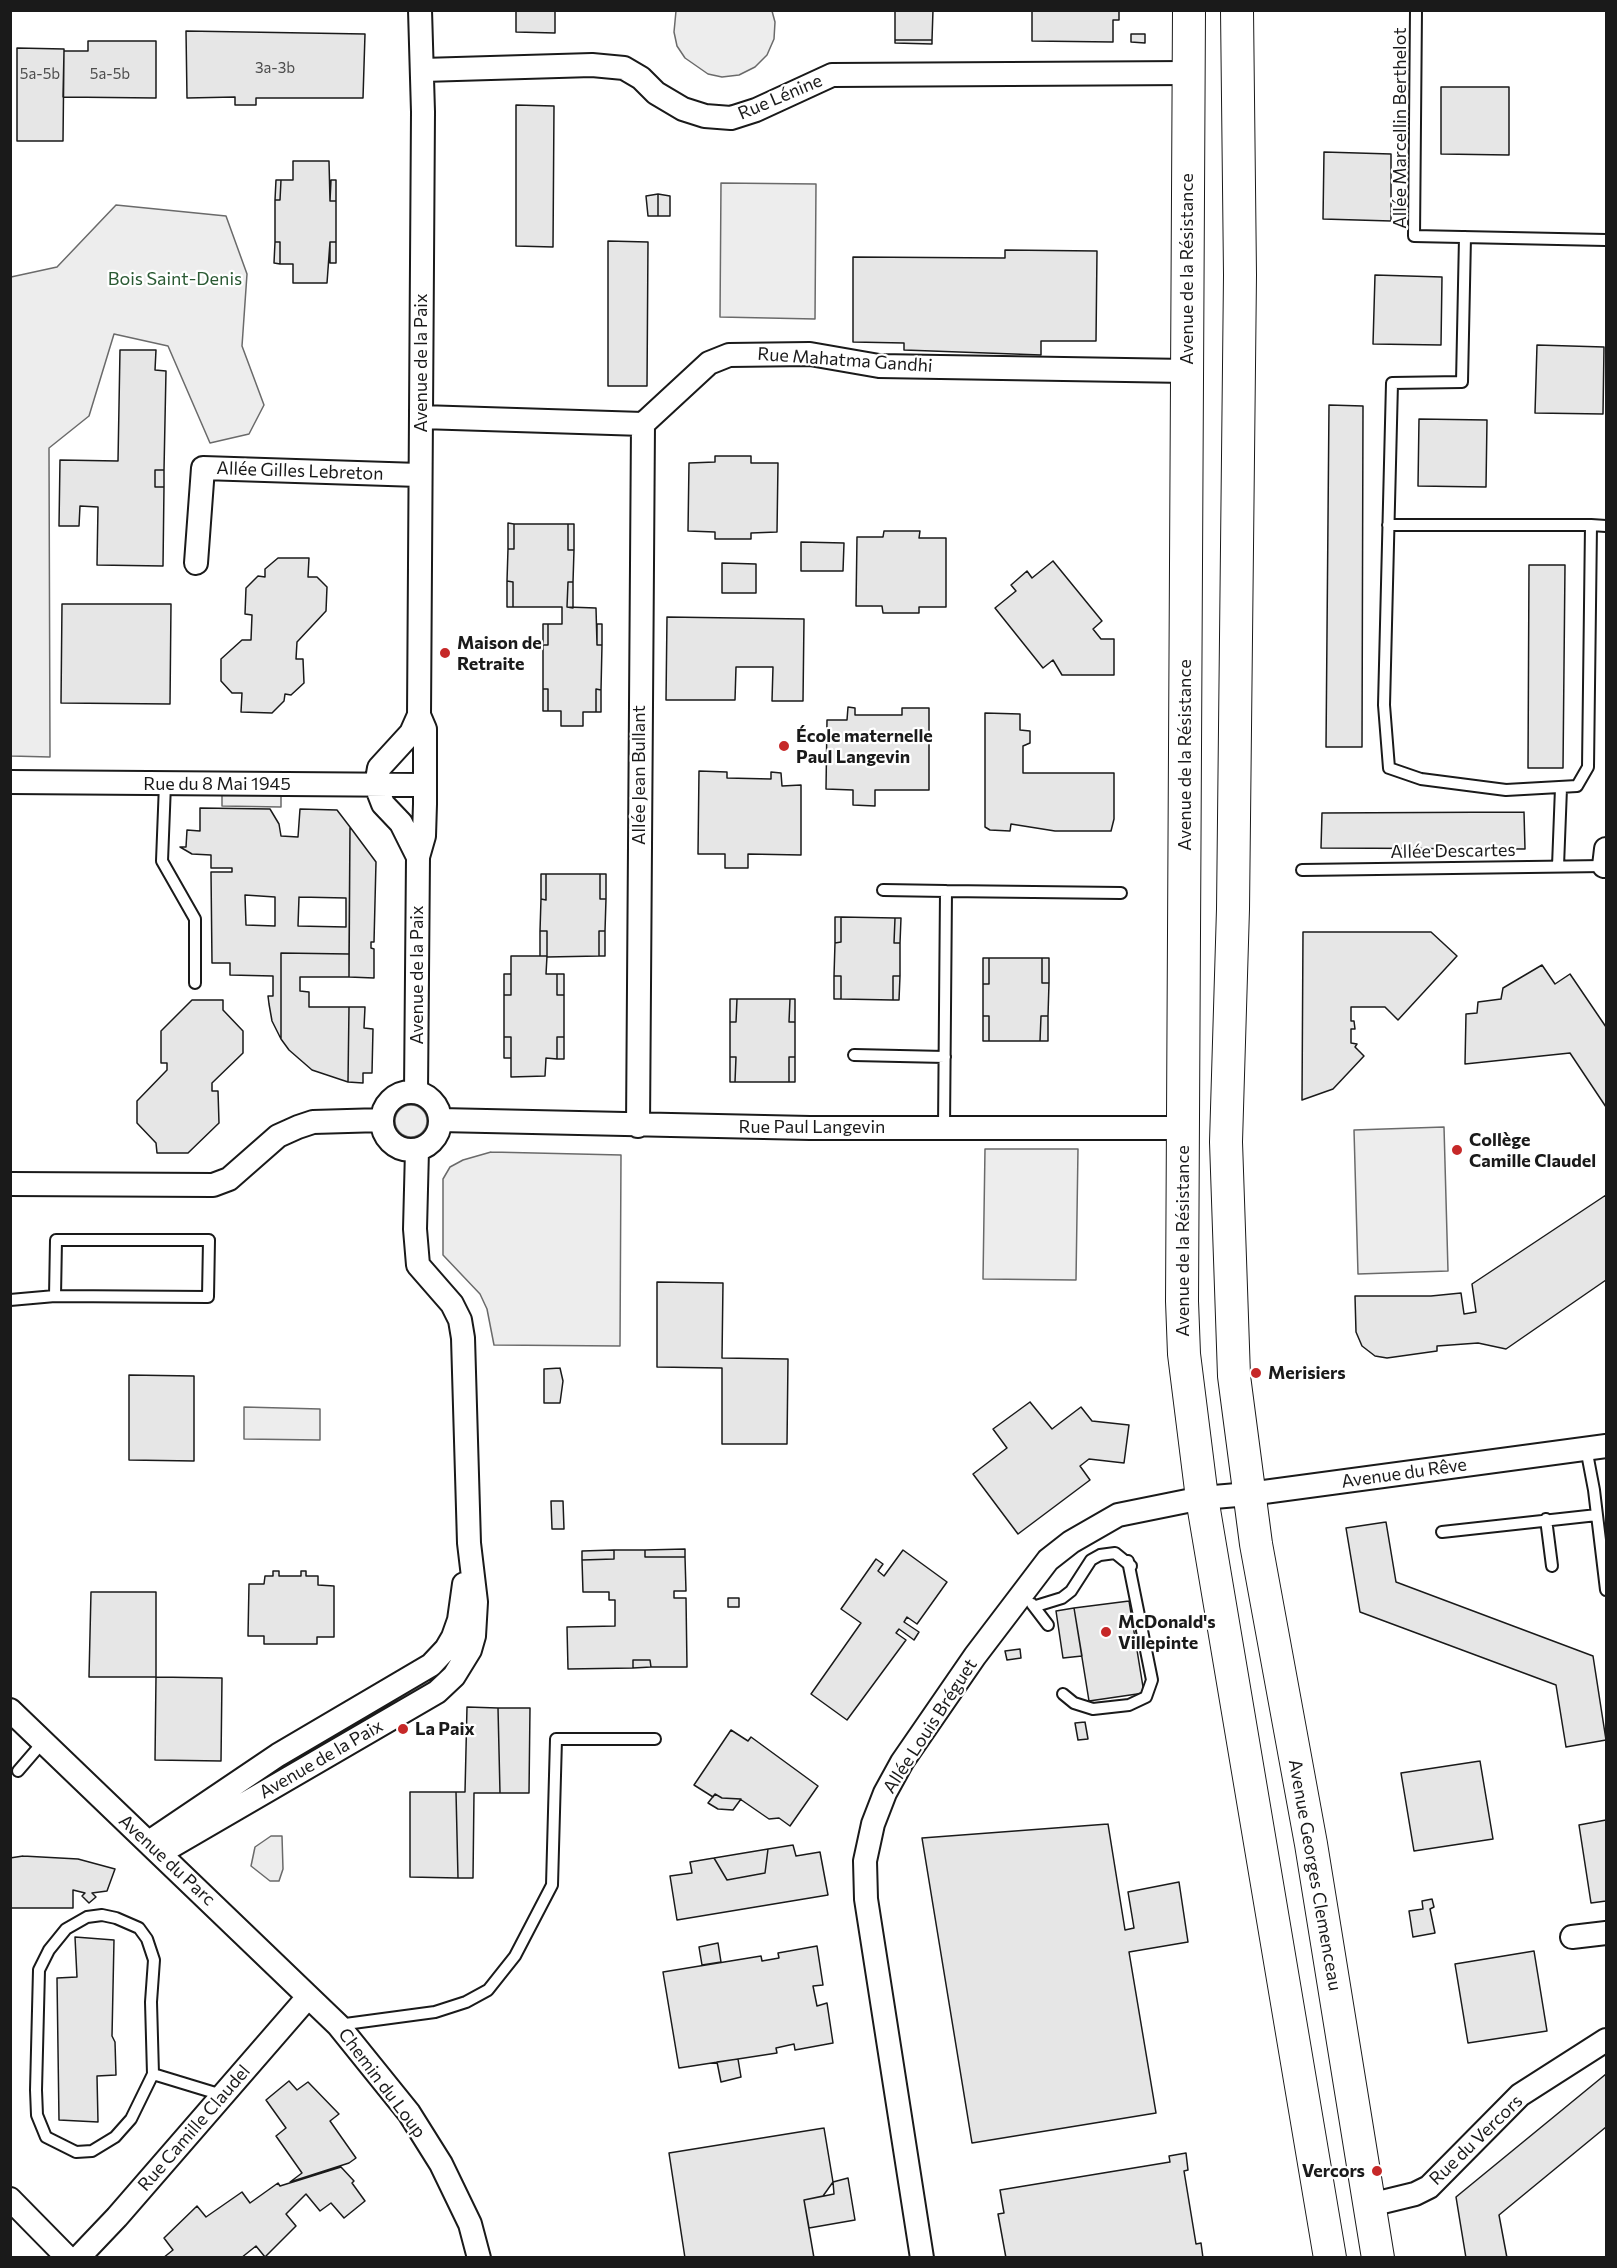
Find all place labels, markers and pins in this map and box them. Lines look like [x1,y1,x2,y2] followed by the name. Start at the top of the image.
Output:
[457,632,542,674] place label: Maison de Retraite
[438,646,452,660] marker: Maison de Retraite
[796,725,933,768] place label: École maternelle Paul Langevin
[777,739,791,753] marker: École maternelle Paul Langevin
[1469,1129,1596,1172] place label: Collège Camille Claudel
[1450,1143,1464,1157] marker: Collège Camille Claudel
[1268,1362,1346,1384] place label: Merisiers
[1249,1366,1263,1380] marker: Merisiers
[1118,1611,1216,1654] place label: McDonald's Villepinte
[1099,1625,1113,1639] marker: McDonald's Villepinte
[415,1718,475,1740] place label: La Paix
[396,1722,410,1736] marker: La Paix
[1302,2160,1365,2182] place label: Vercors
[1370,2164,1384,2178] marker: Vercors

